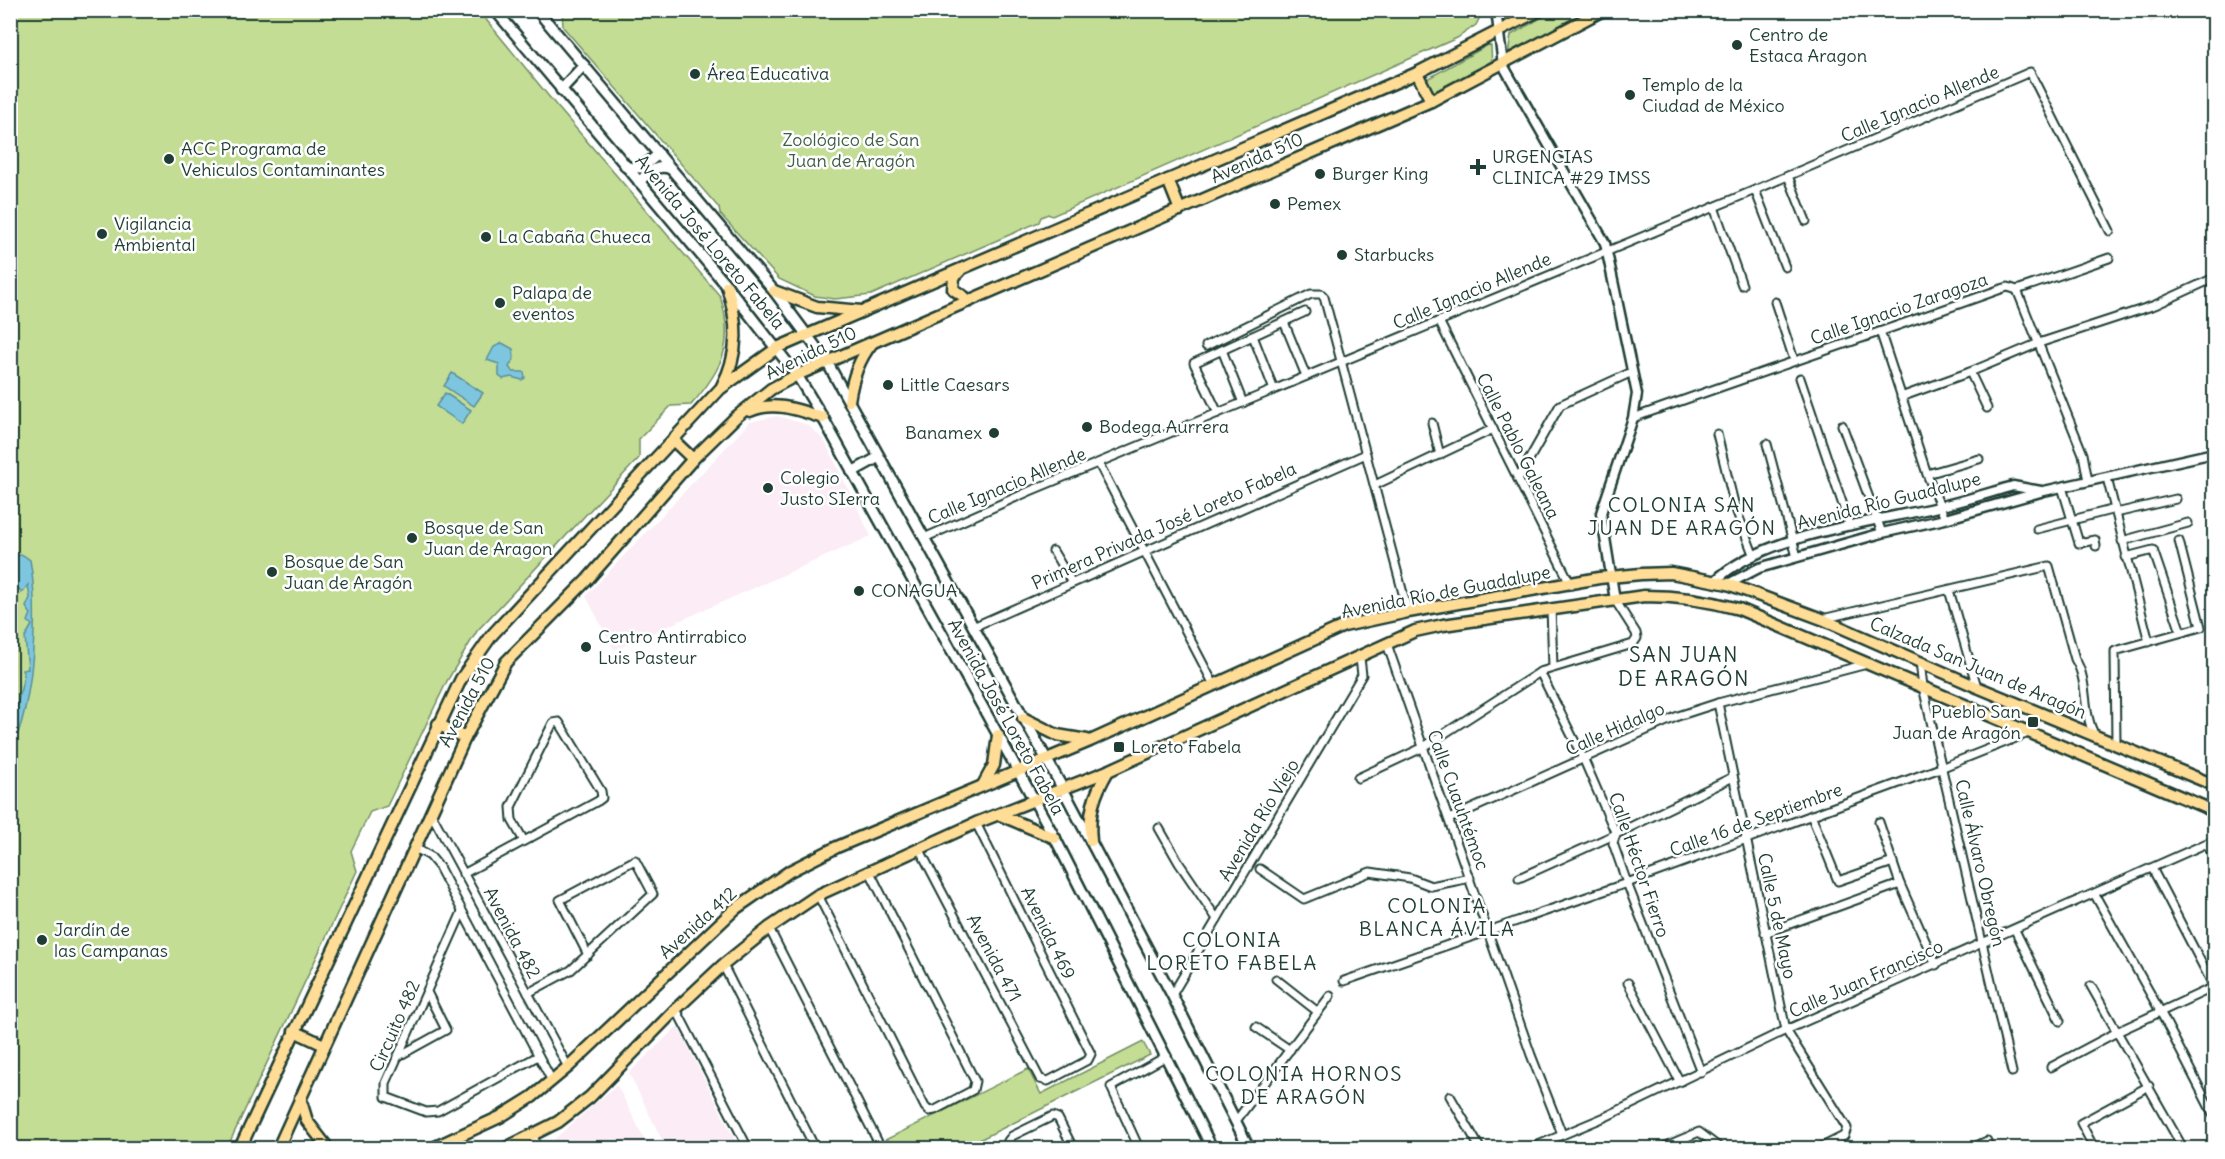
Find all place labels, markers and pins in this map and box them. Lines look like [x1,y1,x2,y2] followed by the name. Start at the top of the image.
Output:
[1749,23,1867,67] place label: Centro de Estaca Aragon
[1730,38,1744,52] marker: Centro de Estaca Aragon
[707,62,829,85] place label: Área Educativa
[688,67,702,81] marker: Área Educativa
[1642,73,1785,117] place label: Templo de la Ciudad de México
[1623,88,1637,102] marker: Templo de la Ciudad de México
[181,137,385,181] place label: ACC Programa de Vehiculos Contaminantes
[1492,145,1651,189] place label: URGENCIAS CLINICA #29 IMSS
[162,152,176,166] marker: ACC Programa de Vehiculos Contaminantes
[1469,158,1487,176] marker: URGENCIAS CLINICA #29 IMSS
[1332,162,1428,185] place label: Burger King
[1313,167,1327,181] marker: Burger King
[1287,192,1341,215] place label: Pemex
[1268,197,1282,211] marker: Pemex
[114,212,196,256] place label: Vigilancia Ambiental
[498,225,651,248] place label: La Cabaña Chueca
[95,227,109,241] marker: Vigilancia Ambiental
[479,230,493,244] marker: La Cabaña Chueca
[1354,243,1434,266] place label: Starbucks
[1335,248,1349,262] marker: Starbucks
[512,281,592,325] place label: Palapa de eventos
[493,296,507,310] marker: Palapa de eventos
[900,373,1010,396] place label: Little Caesars
[881,378,895,392] marker: Little Caesars
[1099,415,1229,438] place label: Bodega Aurrera
[1080,420,1094,434] marker: Bodega Aurrera
[905,421,982,444] place label: Banamex
[987,426,1001,440] marker: Banamex
[780,466,880,510] place label: Colegio Justo SIerra
[761,481,775,495] marker: Colegio Justo SIerra
[424,516,553,560] place label: Bosque de San Juan de Aragon
[405,531,419,545] marker: Bosque de San Juan de Aragon
[284,550,413,594] place label: Bosque de San Juan de Aragón
[265,565,279,579] marker: Bosque de San Juan de Aragón
[871,579,957,602] place label: CONAGUA
[852,584,866,598] marker: CONAGUA
[598,625,747,669] place label: Centro Antirrabico Luis Pasteur
[579,640,593,654] marker: Centro Antirrabico Luis Pasteur
[1892,700,2021,744] place label: Pueblo San Juan de Aragón
[2026,715,2040,729] marker: Pueblo San Juan de Aragón
[1131,735,1241,758] place label: Loreto Fabela
[1112,740,1126,754] marker: Loreto Fabela
[54,918,168,962] place label: Jardín de las Campanas
[35,933,49,947] marker: Jardín de las Campanas

